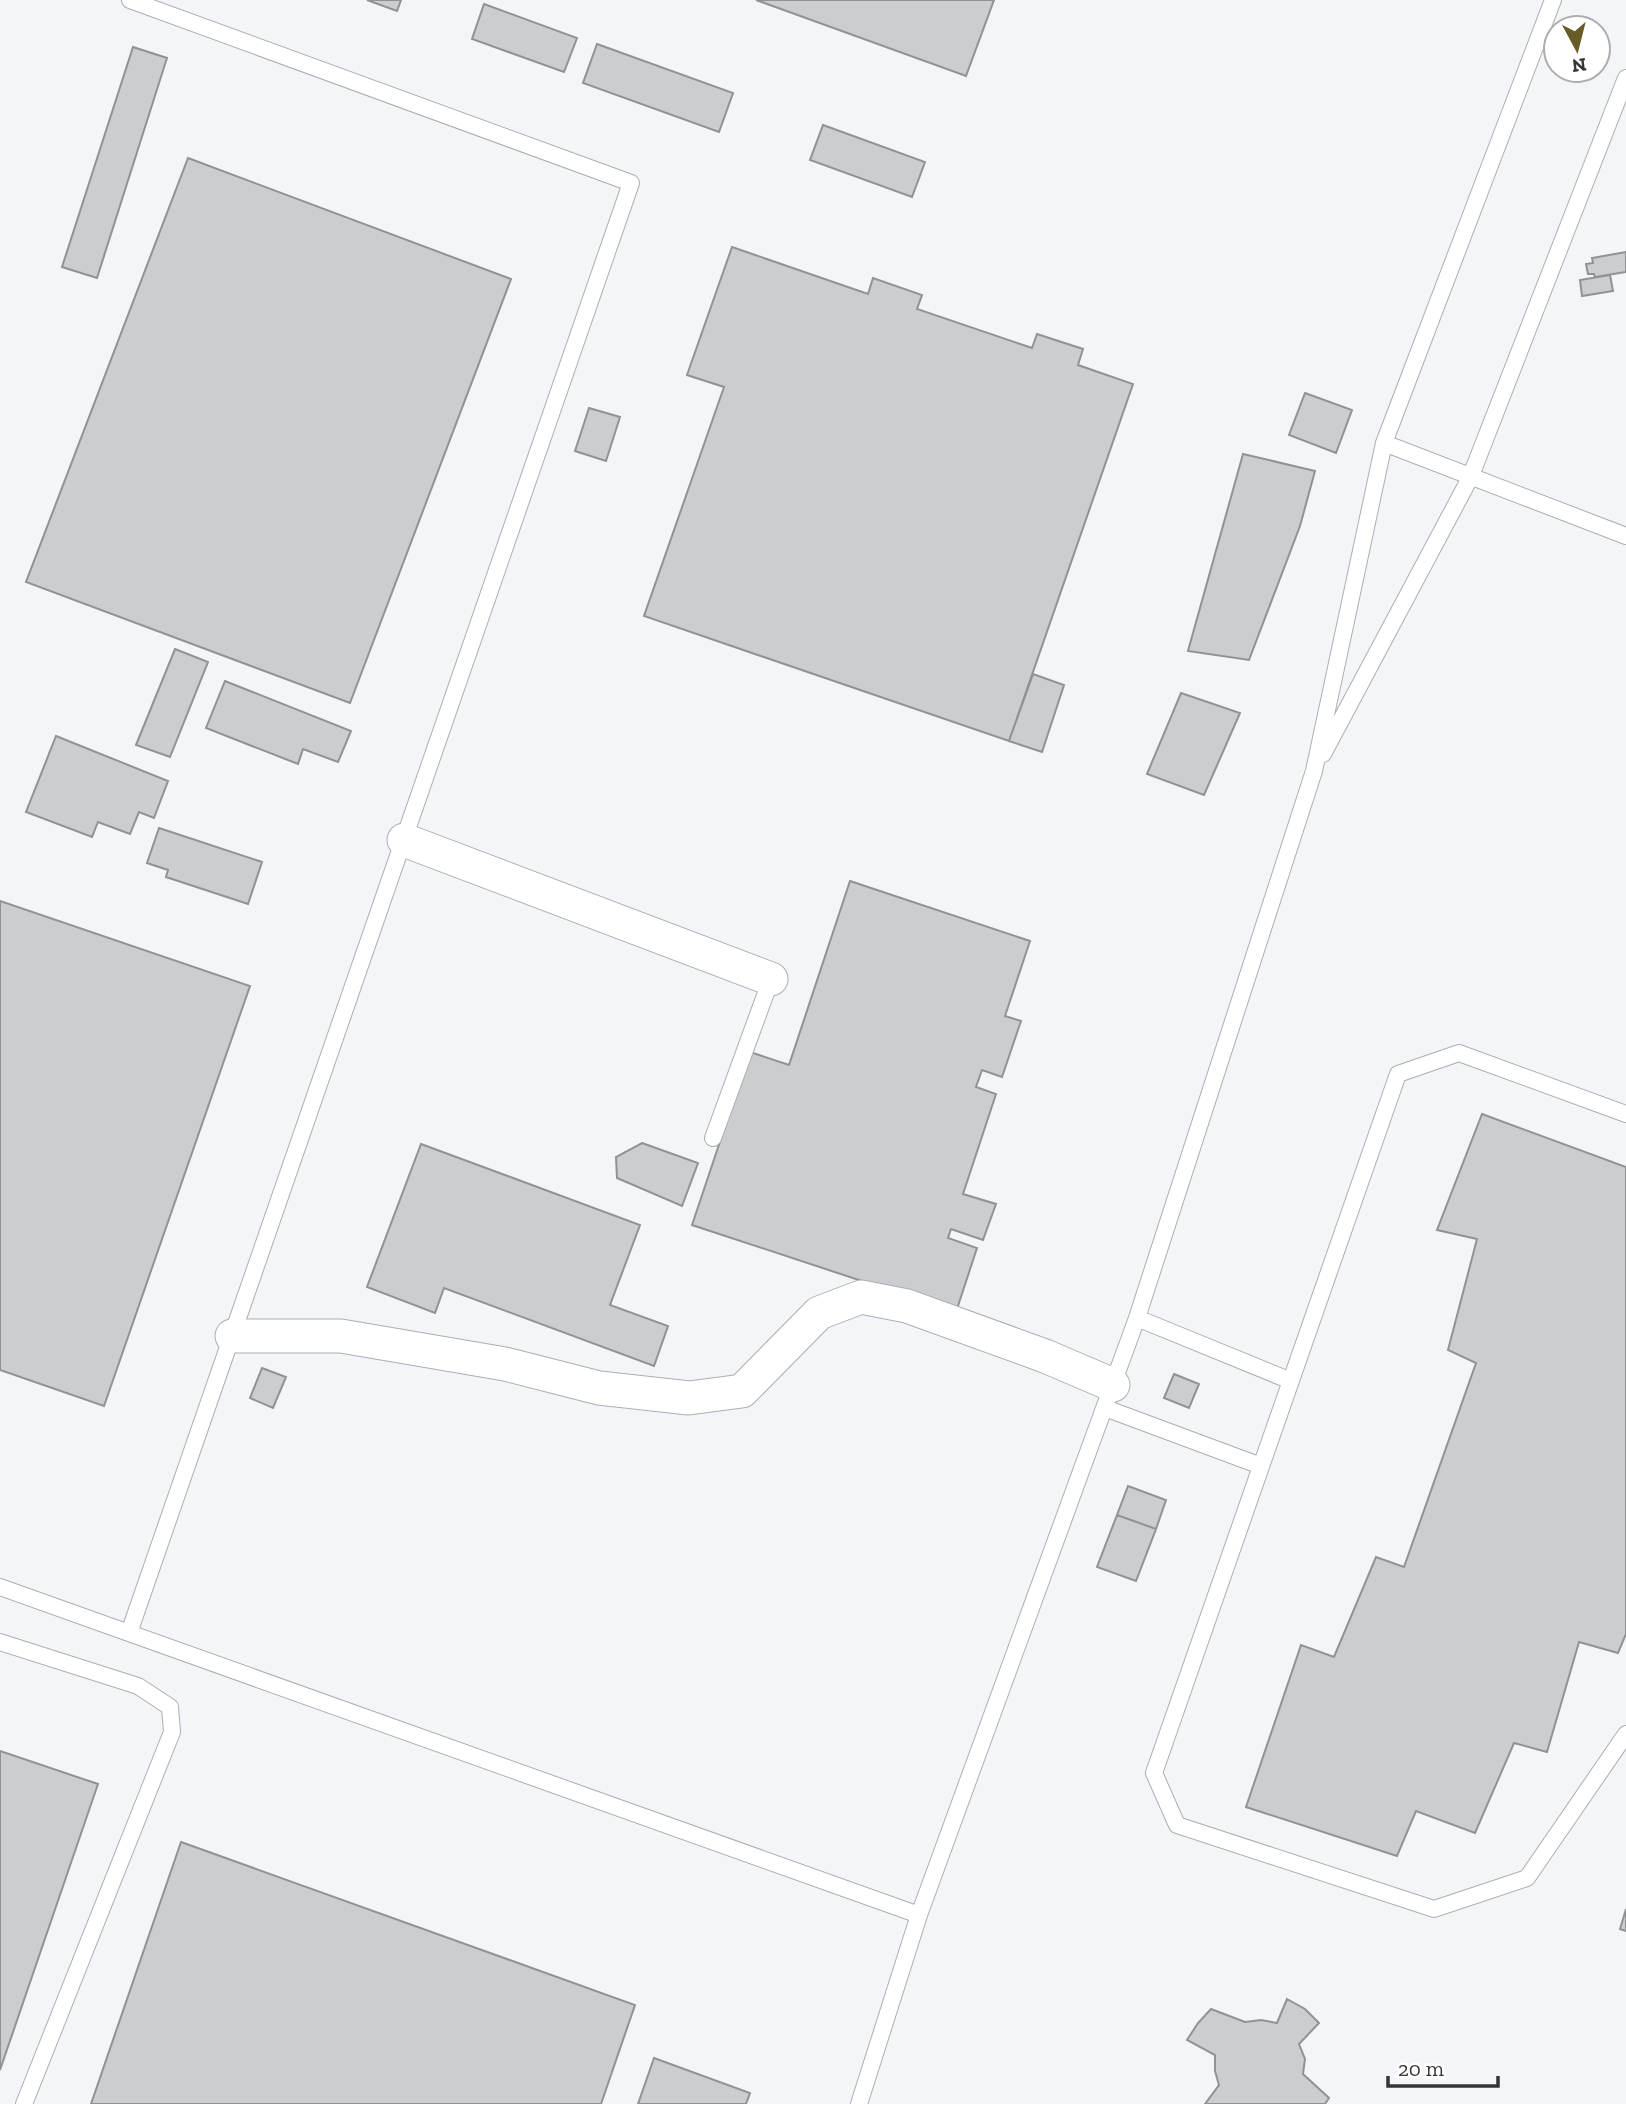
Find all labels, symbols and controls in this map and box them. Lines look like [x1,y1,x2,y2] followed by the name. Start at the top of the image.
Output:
[1542,14,1612,84] north arrow
[1570,53,1588,78] text: N
[1388,2044,1498,2088] scale bar
[1398,2056,1444,2081] text: 20 m

